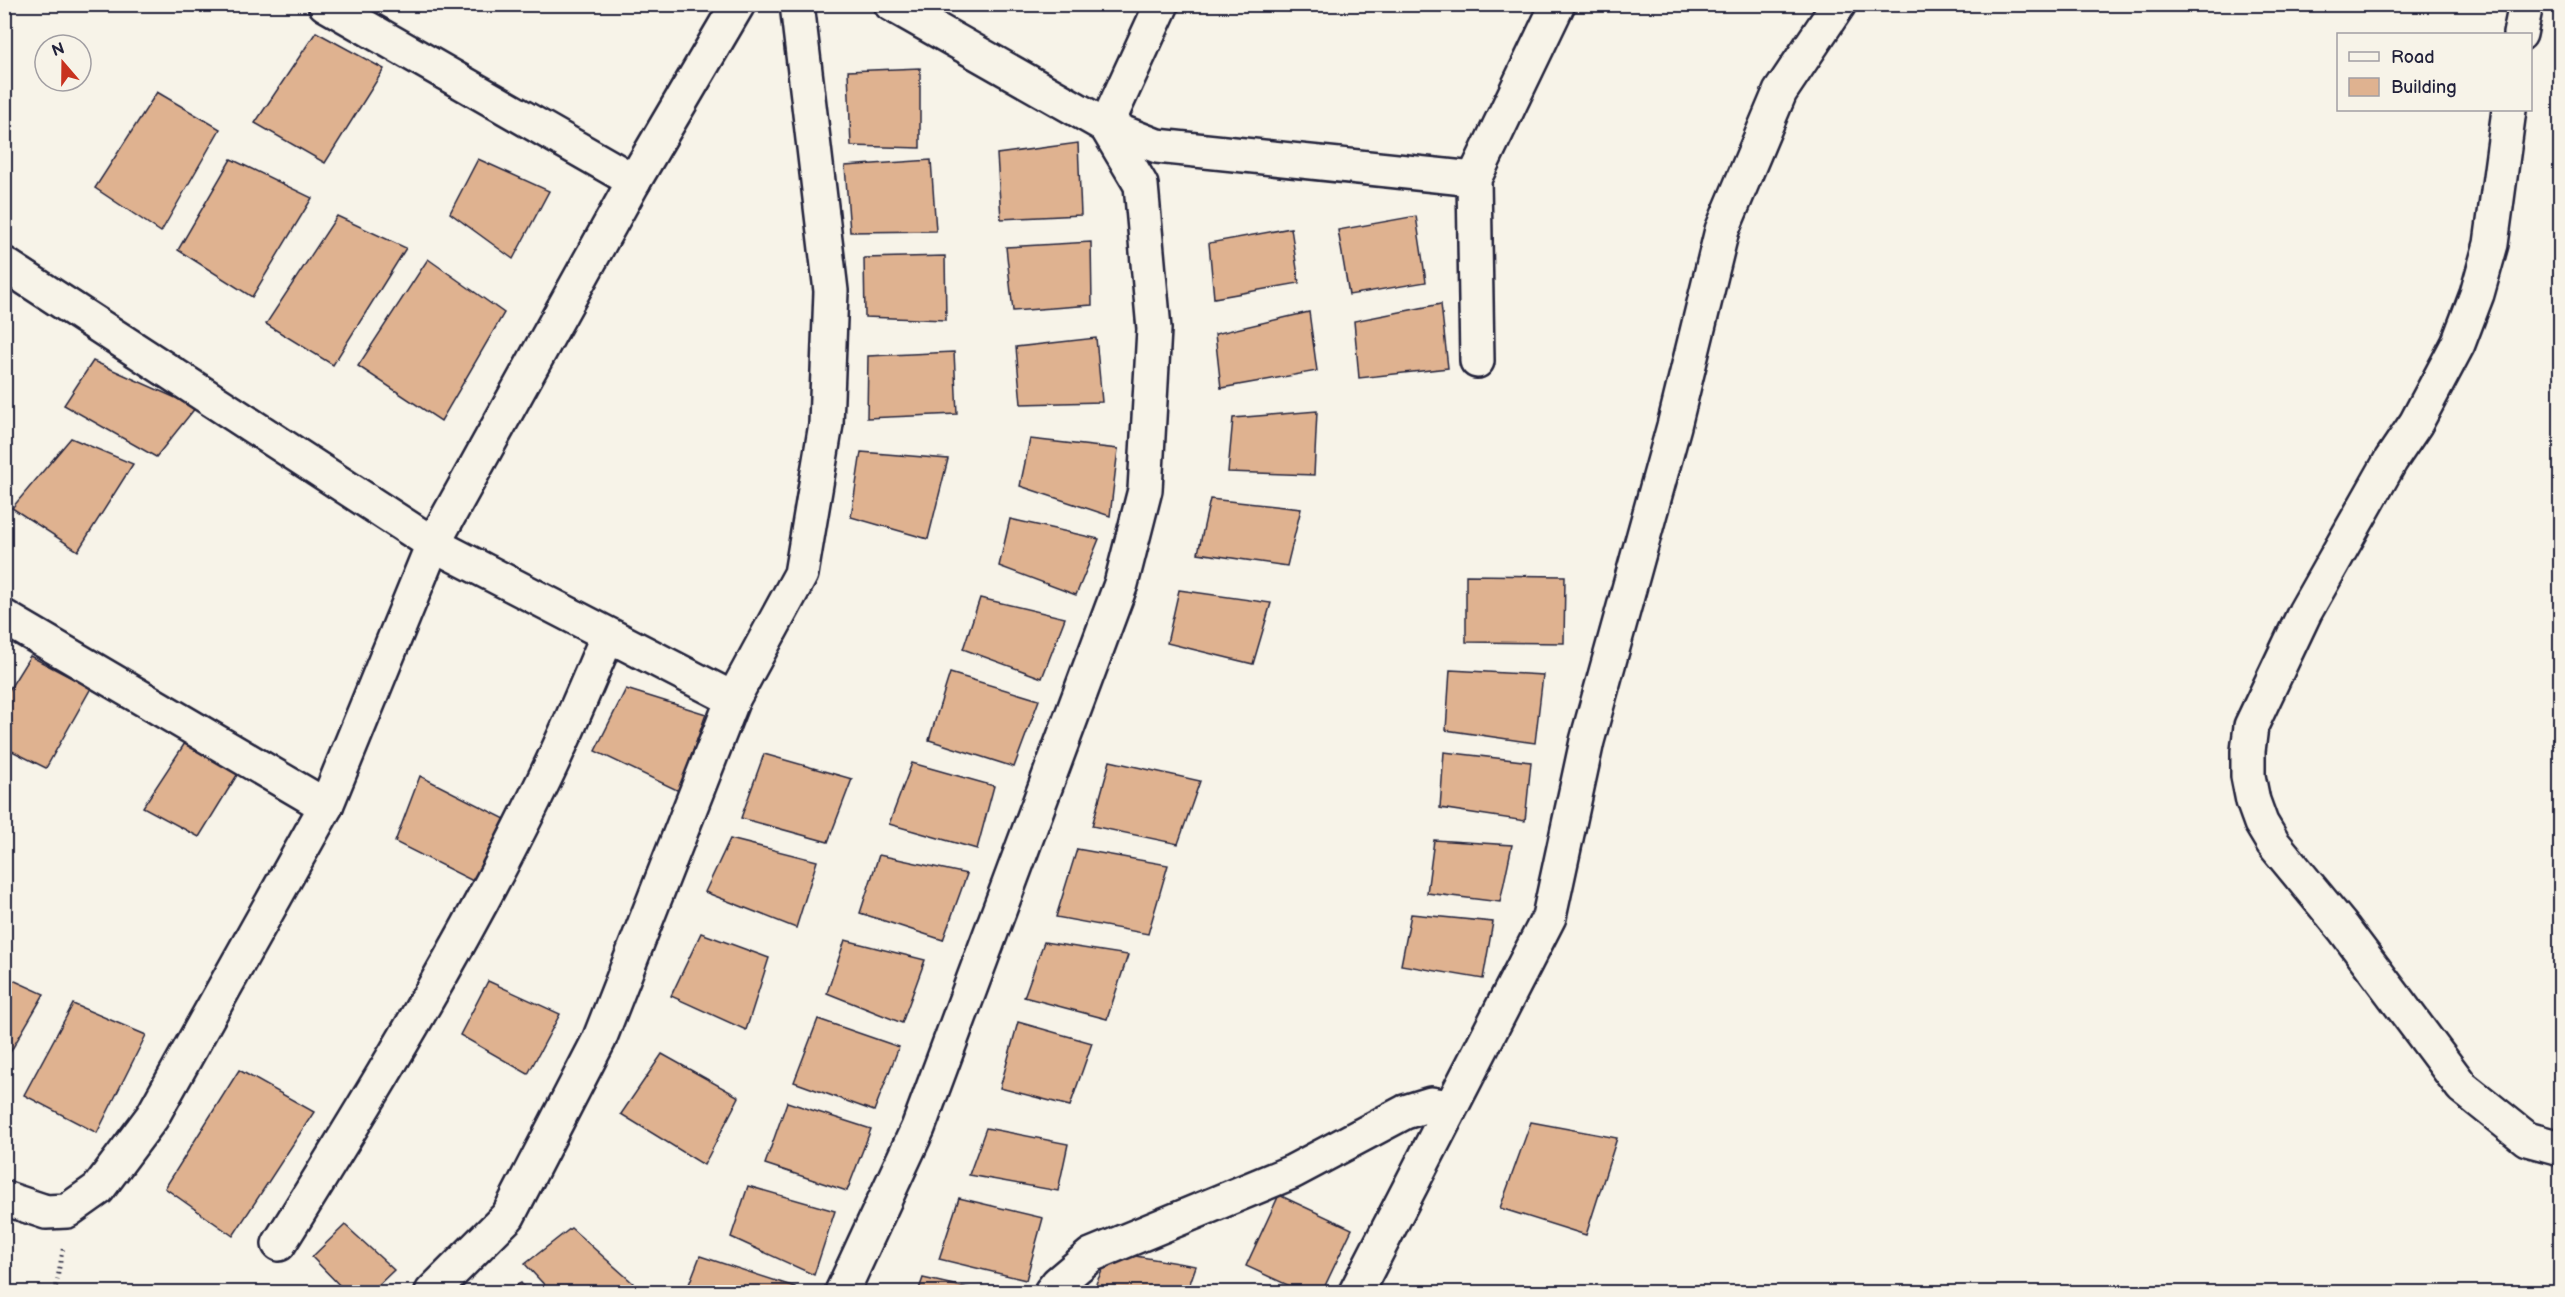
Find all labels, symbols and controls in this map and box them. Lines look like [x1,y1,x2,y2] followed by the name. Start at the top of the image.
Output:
[33,33,93,93] north arrow
[2337,33,2532,111] legend
[49,39,67,61] text: N
[2391,47,2435,68] text: Road
[2391,77,2457,98] text: Building

